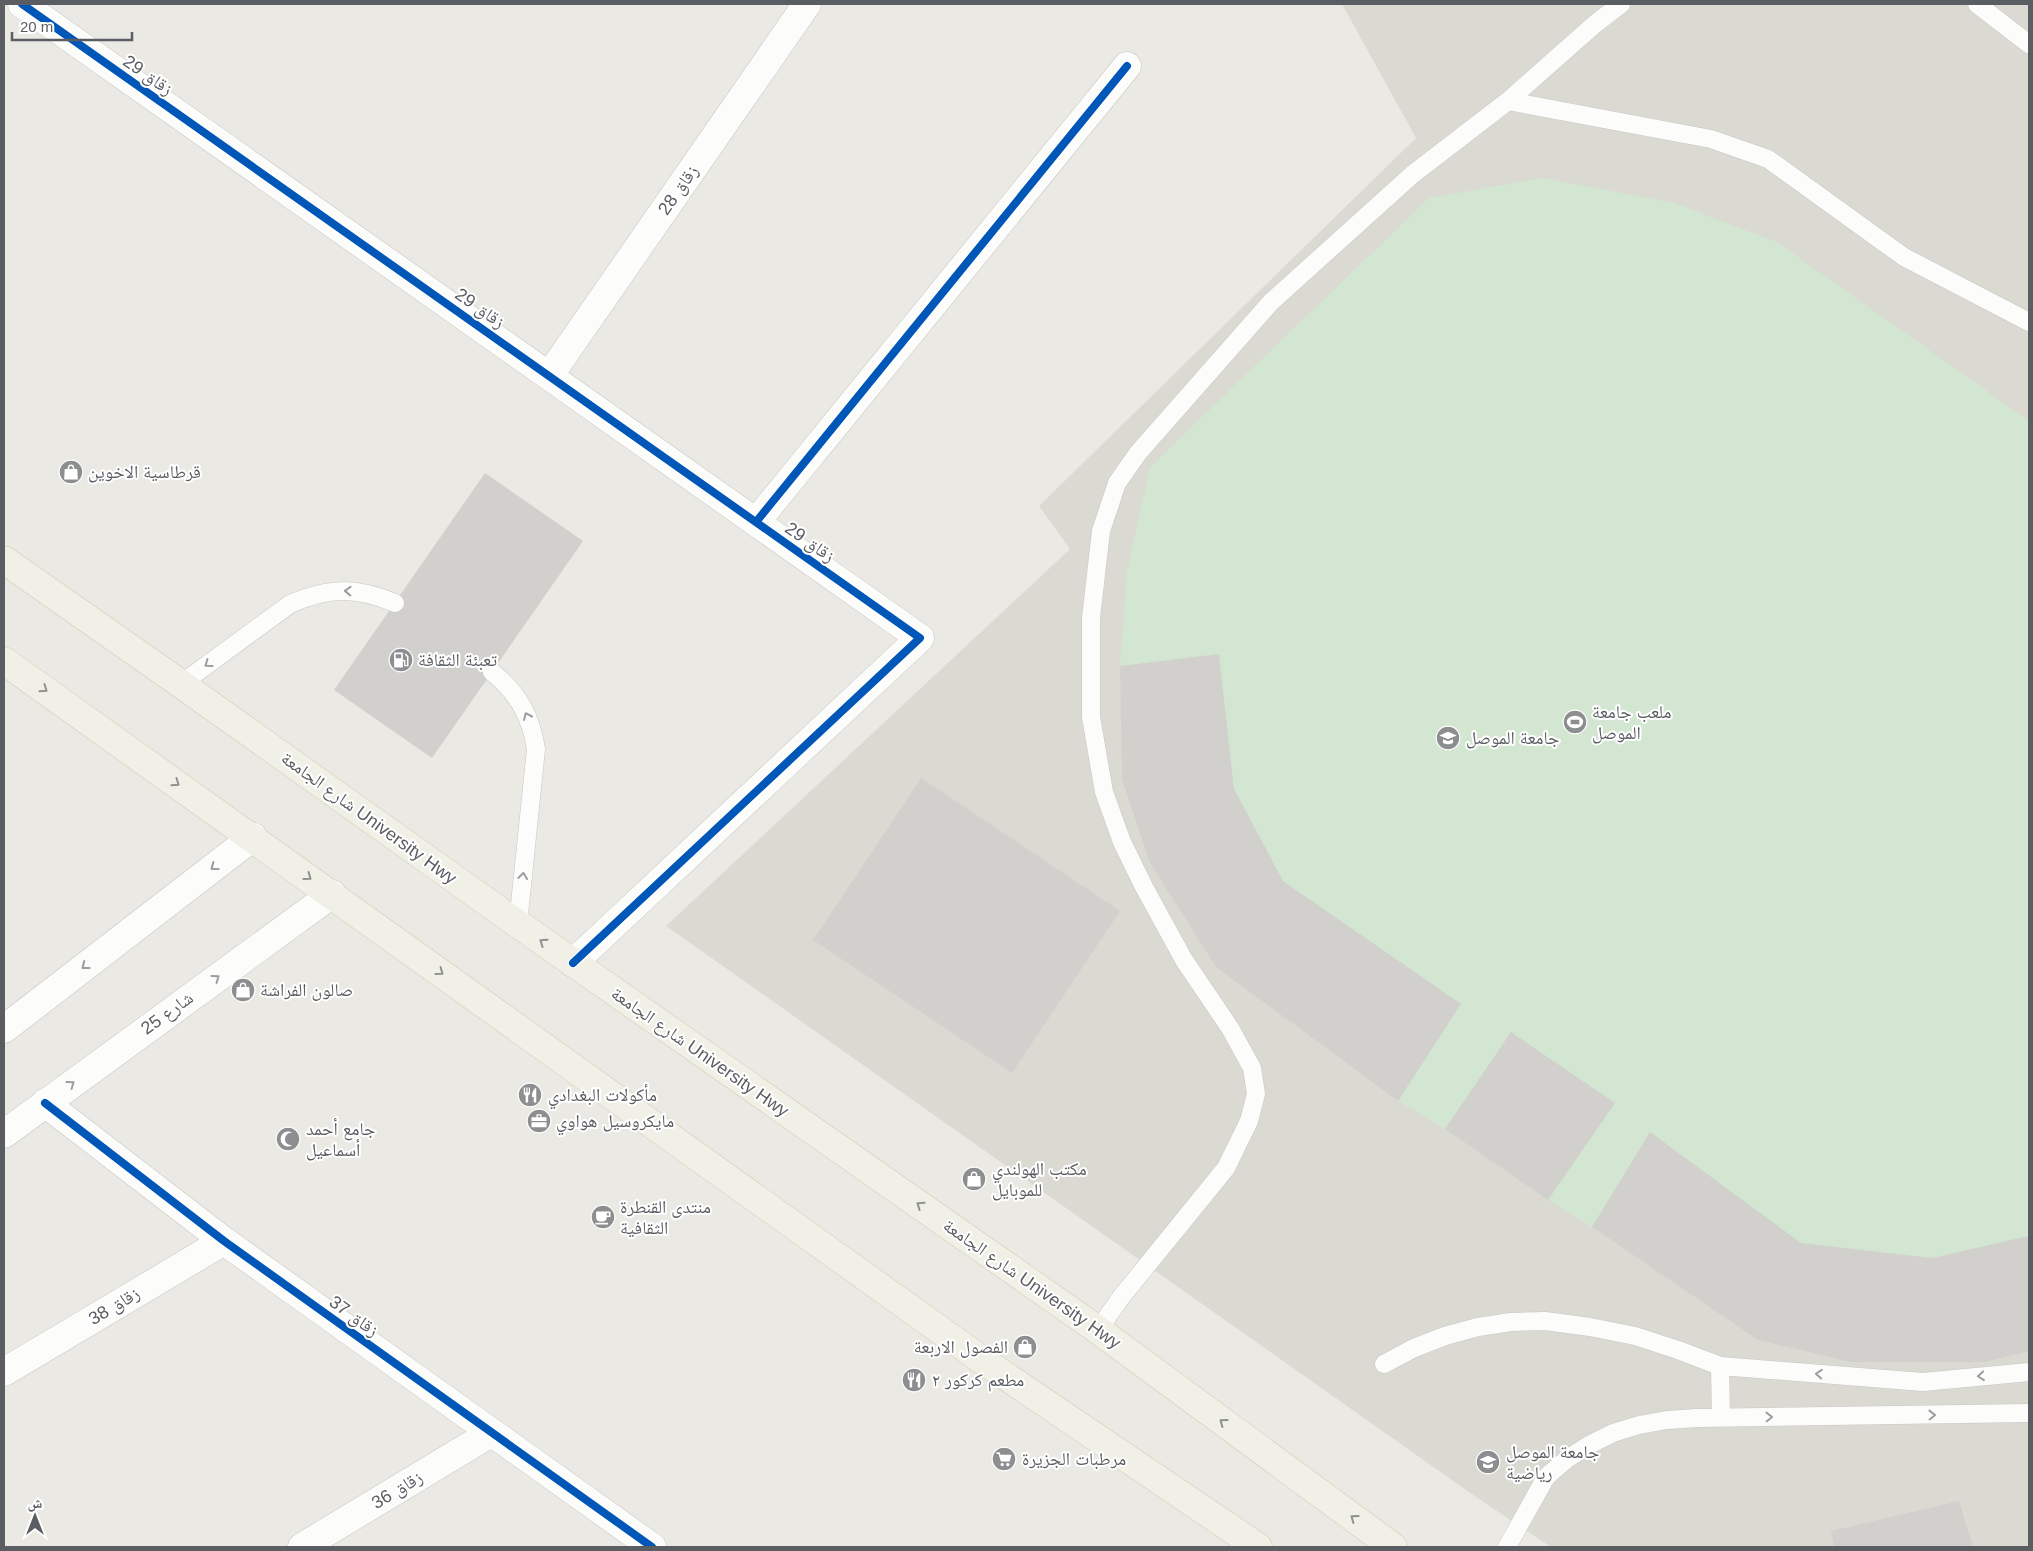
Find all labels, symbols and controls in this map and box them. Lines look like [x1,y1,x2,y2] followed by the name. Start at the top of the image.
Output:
[12,10,132,42] scale bar
[20,18,53,35] text: 20 m
[119,51,177,100] street label: زقاق 29
[654,161,703,219] street label: زقاق 28
[451,284,509,333] street label: زقاق 29
[58,459,84,485] shop icon: قرطاسية الاخوين
[88,462,201,483] place label: قرطاسية الاخوين
[781,518,839,567] street label: زقاق 29
[344,585,352,596] one-way arrow
[388,647,414,673] fuel station icon: تعبئة الثقافة
[418,650,497,671] place label: تعبئة الثقافة
[204,658,214,667] one-way arrow
[38,683,47,692] one-way arrow
[1592,702,1672,744] place label: ملعب جامعة الموصل
[1562,709,1588,735] sports icon: ملعب جامعة الموصل
[523,712,534,721] one-way arrow
[1435,725,1461,751] school or university icon: جامعة الموصل
[1466,728,1560,749] place label: جامعة الموصل
[277,748,461,889] street label: شارع الجامعة University Hwy
[170,777,180,786] one-way arrow
[211,861,220,869] one-way arrow
[302,871,312,880] one-way arrow
[517,872,528,880] one-way arrow
[539,939,549,948] one-way arrow
[81,960,91,969] one-way arrow
[434,966,444,975] one-way arrow
[210,975,220,984] one-way arrow
[230,977,256,1003] shop icon: صالون الفراشة
[260,980,353,1001] place label: صالون الفراشة
[607,983,792,1122] street label: شارع الجامعة University Hwy
[137,987,197,1039] street label: شارع 25
[65,1081,75,1090] one-way arrow
[517,1082,543,1108] restaurant icon: مأكولات البغدادي
[548,1084,657,1110] place label: مأكولات البغدادي
[526,1108,552,1134] office icon: مايكروسيل هواوي
[556,1111,674,1136] place label: مايكروسيل هواوي
[306,1118,376,1161] place label: جامع أحمد أسماعيل
[275,1126,301,1152] mosque icon: جامع أحمد أسماعيل
[992,1159,1087,1201] place label: مكتب الهولندي للموبايل
[961,1166,987,1192] shop icon: مكتب الهولندي للموبايل
[620,1197,711,1238] place label: منتدى القنطرة الثقافية
[916,1202,926,1211] one-way arrow
[590,1204,616,1230] cafe icon: منتدى القنطرة الثقافية
[939,1215,1124,1354] street label: شارع الجامعة University Hwy
[85,1283,144,1330] street label: زقاق 38
[325,1292,382,1341] street label: زقاق 37
[1012,1334,1038,1360] shop icon: الفصول الاربعة
[914,1337,1008,1358] place label: الفصول الاربعة
[901,1367,927,1393] restaurant icon: مطعم كركور ٢
[1814,1368,1822,1379] one-way arrow
[932,1370,1024,1392] place label: مطعم كركور ٢
[1976,1370,1984,1381] one-way arrow
[1928,1410,1936,1420] one-way arrow
[1766,1412,1774,1423] one-way arrow
[1219,1419,1229,1428] one-way arrow
[1506,1442,1600,1483] place label: جامعة الموصل رياضية
[991,1446,1017,1472] supermarket icon: مرطبات الجزيرة
[1022,1449,1126,1470] place label: مرطبات الجزيرة
[1475,1449,1501,1475] school or university icon: جامعة الموصل رياضية
[368,1467,427,1514] street label: زقاق 36
[10,1491,60,1541] north arrow
[28,1495,43,1512] text: ش
[1351,1516,1360,1524] one-way arrow

